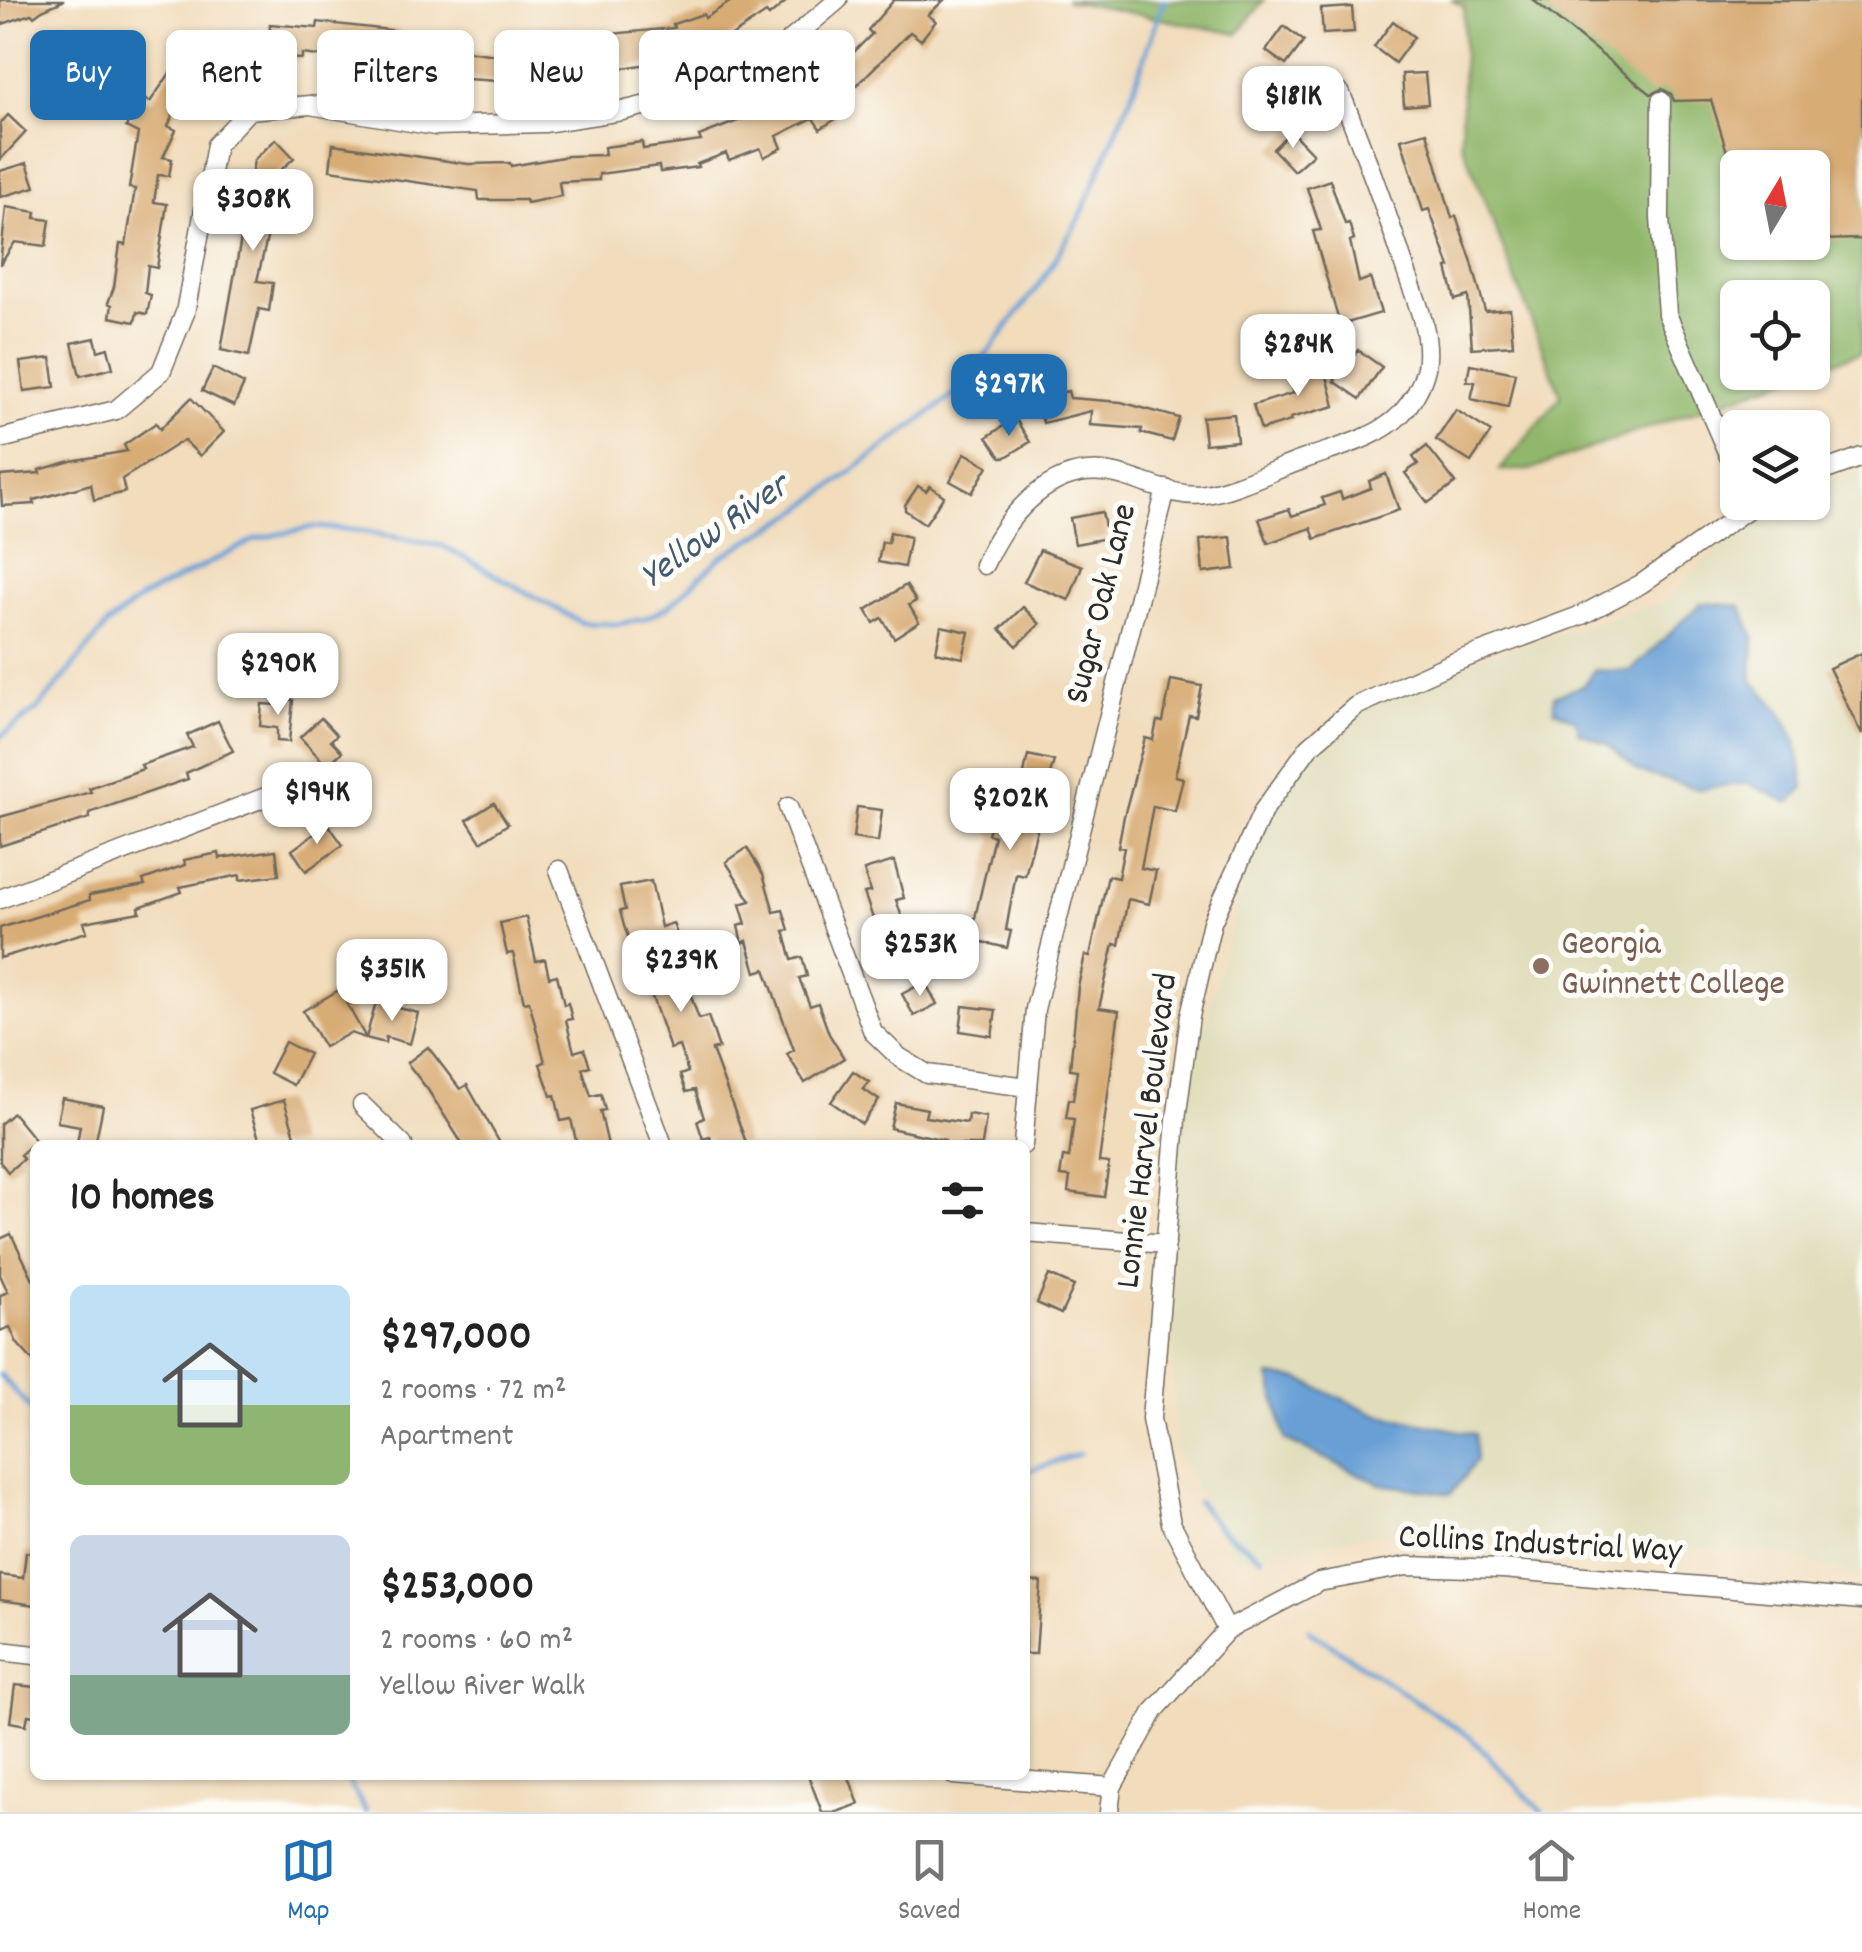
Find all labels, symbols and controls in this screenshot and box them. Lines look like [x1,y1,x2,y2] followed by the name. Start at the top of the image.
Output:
[30,30,146,120] chip: Buy
[166,30,297,120] chip: Rent
[317,30,474,120] chip: Filters
[494,30,619,120] chip: New
[639,30,855,120] chip: Apartment
[1223,66,1363,151] pin: $181K
[1264,75,1322,121] text: $181K
[1720,150,1830,260] north arrow
[1720,150,1830,520] map controls
[183,169,323,254] pin: $308K
[215,178,291,224] text: $308K
[1720,280,1830,390] button: locate
[1228,314,1368,399] pin: $284K
[1262,323,1334,369] text: $284K
[939,354,1079,439] pin: $297K
[973,363,1045,409] text: $297K
[1720,410,1830,520] button: layers
[630,459,805,605] water label: Yellow River
[1054,499,1152,709] street label: Sugar Oak Lane
[208,633,348,718] pin: $290K
[239,642,317,688] text: $290K
[247,762,387,847] pin: $194K
[940,768,1080,853] pin: $202K
[284,771,350,817] text: $194K
[972,777,1048,823] text: $202K
[850,914,990,999] pin: $253K
[1561,921,1785,1011] place label: Georgia Gwinnett College
[883,923,957,969] text: $253K
[611,930,751,1015] pin: $239K
[322,939,462,1024] pin: $351K
[644,939,718,985] text: $239K
[358,948,426,994] text: $351K
[1530,955,1552,977] marker: Georgia Gwinnett College
[1105,971,1193,1291] street label: Lonnie Harvel Boulevard
[70,1170,215,1230] text: 10 homes
[935,1173,990,1228] icon: filters
[380,1309,532,1369] text: $297,000
[150,1325,270,1445] icon: home
[380,1369,566,1415] text: 2 rooms · 72 m²
[380,1415,514,1461] text: Apartment
[1397,1514,1684,1578] street label: Collins Industrial Way
[380,1559,534,1619] text: $253,000
[150,1575,270,1695] icon: home
[380,1619,573,1665] text: 2 rooms · 60 m²
[380,1665,585,1711] text: Yellow River Walk
[281,1833,336,1933] tab: Map
[898,1833,961,1933] tab: Saved
[1523,1833,1581,1933] tab: Home

